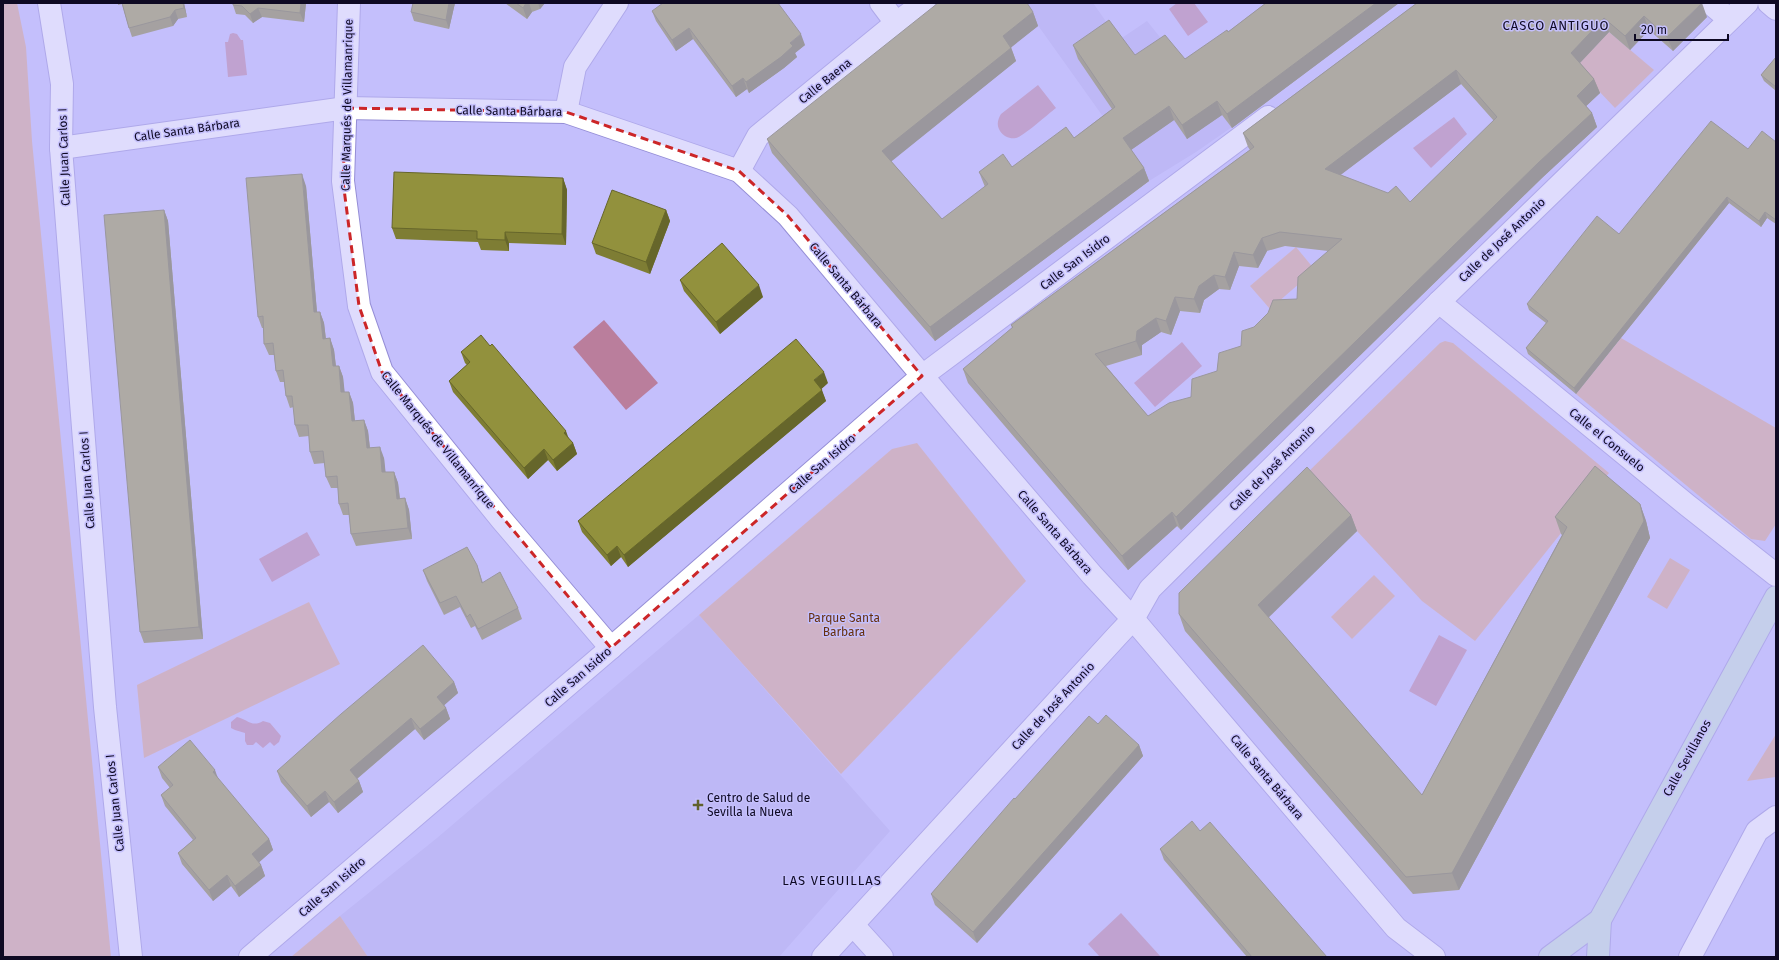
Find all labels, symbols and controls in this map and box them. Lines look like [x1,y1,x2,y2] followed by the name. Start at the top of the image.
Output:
[1635,16,1728,42] scale bar
[1503,18,1609,33] district label: CASCO ANTIGUO
[338,19,356,191] street label: Calle Marqués de Villamanrique
[1641,23,1667,37] text: 20 m
[796,56,854,106] street label: Calle Baena
[456,103,562,119] street label: Calle Santa Bárbara
[55,108,73,206] street label: Calle Juan Carlos I
[133,116,241,144] street label: Calle Santa Bárbara
[1456,195,1548,285] street label: Calle de José Antonio
[1037,231,1113,293] street label: Calle San Isidro
[806,240,886,330] street label: Calle Santa Bárbara
[378,369,498,511] street label: Calle Marqués de Villamanrique
[1566,405,1648,475] street label: Calle el Consuelo
[1226,422,1318,514] street label: Calle de José Antonio
[77,431,97,529] street label: Calle Juan Carlos I
[786,431,858,497] street label: Calle San Isidro
[1015,487,1095,577] street label: Calle Santa Bárbara
[808,611,880,639] park label: Parque Santa Barbara
[542,644,614,710] street label: Calle San Isidro
[1009,659,1097,753] street label: Calle de José Antonio
[1660,717,1714,799] street label: Calle Sevillanos
[1227,732,1307,822] street label: Calle Santa Bárbara
[103,754,127,852] street label: Calle Juan Carlos I
[707,791,810,819] place label: Centro de Salud de Sevilla la Nueva
[692,799,704,811] marker: Centro de Salud de Sevilla la Nueva
[296,854,368,920] street label: Calle San Isidro
[782,873,882,888] district label: LAS VEGUILLAS

